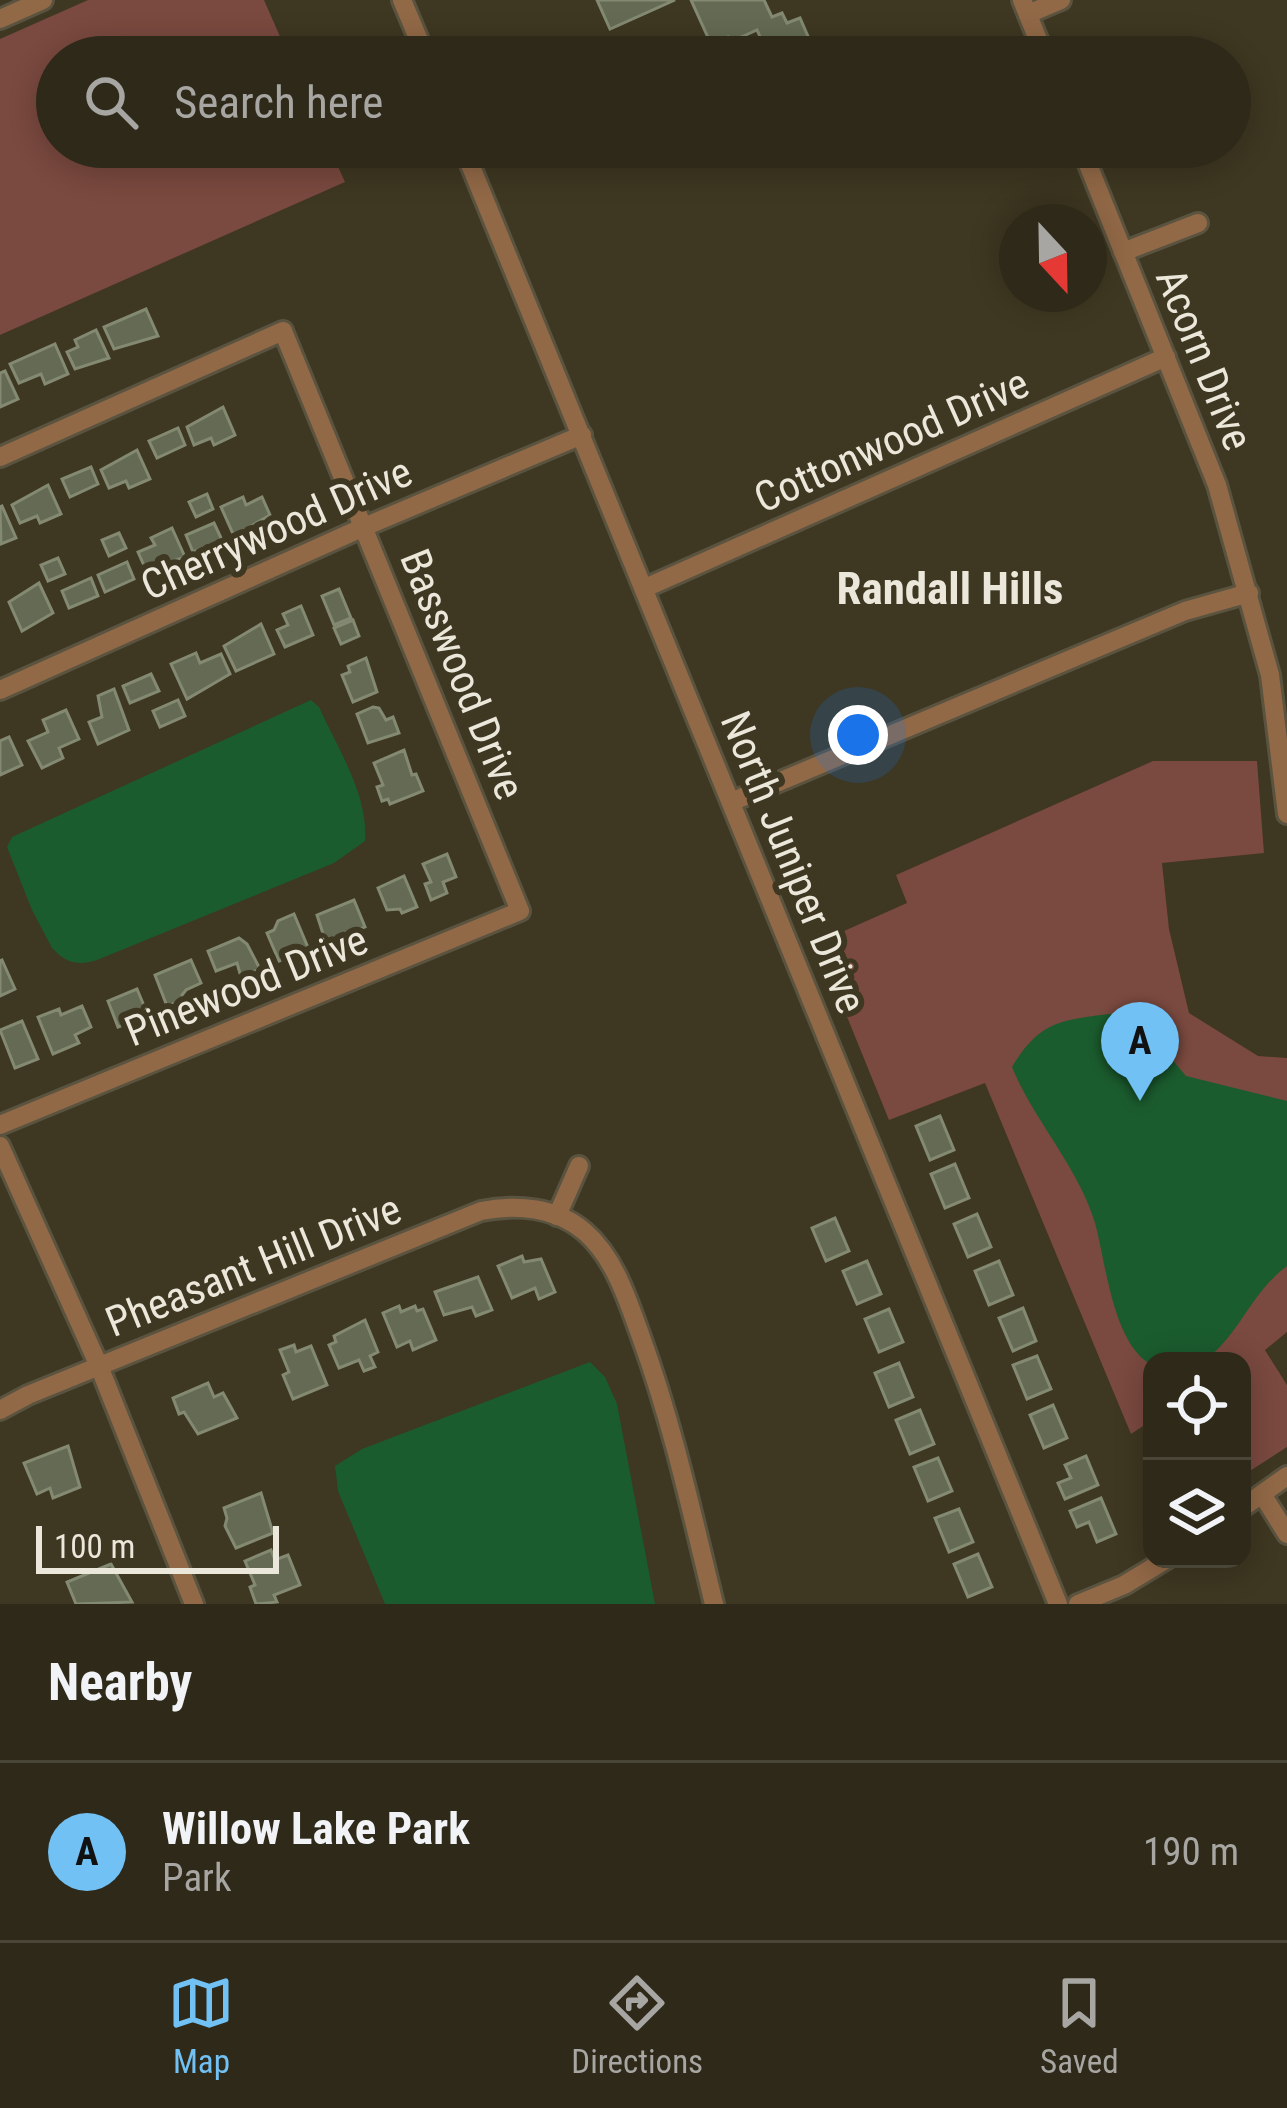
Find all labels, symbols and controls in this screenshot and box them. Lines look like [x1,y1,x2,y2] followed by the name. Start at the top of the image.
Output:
[36,36,1251,168] search box
[78,69,144,135] icon: search
[174,76,383,129] text: Search here
[999,204,1107,312] north arrow
[1146,261,1263,457] street label: Acorn Drive
[747,358,1036,523] street label: Cottonwood Drive
[133,447,419,610] street label: Cherrywood Drive
[390,542,535,806] street label: Basswood Drive
[837,562,1063,615] district label: Randall Hills
[711,704,876,1020] street label: North Juniper Drive
[828,705,888,765] your location
[118,915,374,1056] street label: Pinewood Drive
[1101,1002,1179,1101] pin: A
[99,1184,408,1347] street label: Pheasant Hill Drive
[1143,1352,1251,1568] map controls
[1143,1352,1251,1460] button: locate
[1143,1460,1251,1568] button: layers
[36,1520,279,1573] scale bar
[54,1527,135,1566] text: 100 m
[48,1653,192,1712] text: Nearby
[162,1802,470,1855] text: Willow Lake Park
[75,1829,99,1875] text: A
[1143,1829,1239,1875] text: 190 m
[162,1855,232,1901] text: Park
[168,1970,234,2081] tab: Map
[571,1970,703,2081] tab: Directions
[1040,1970,1119,2081] tab: Saved

